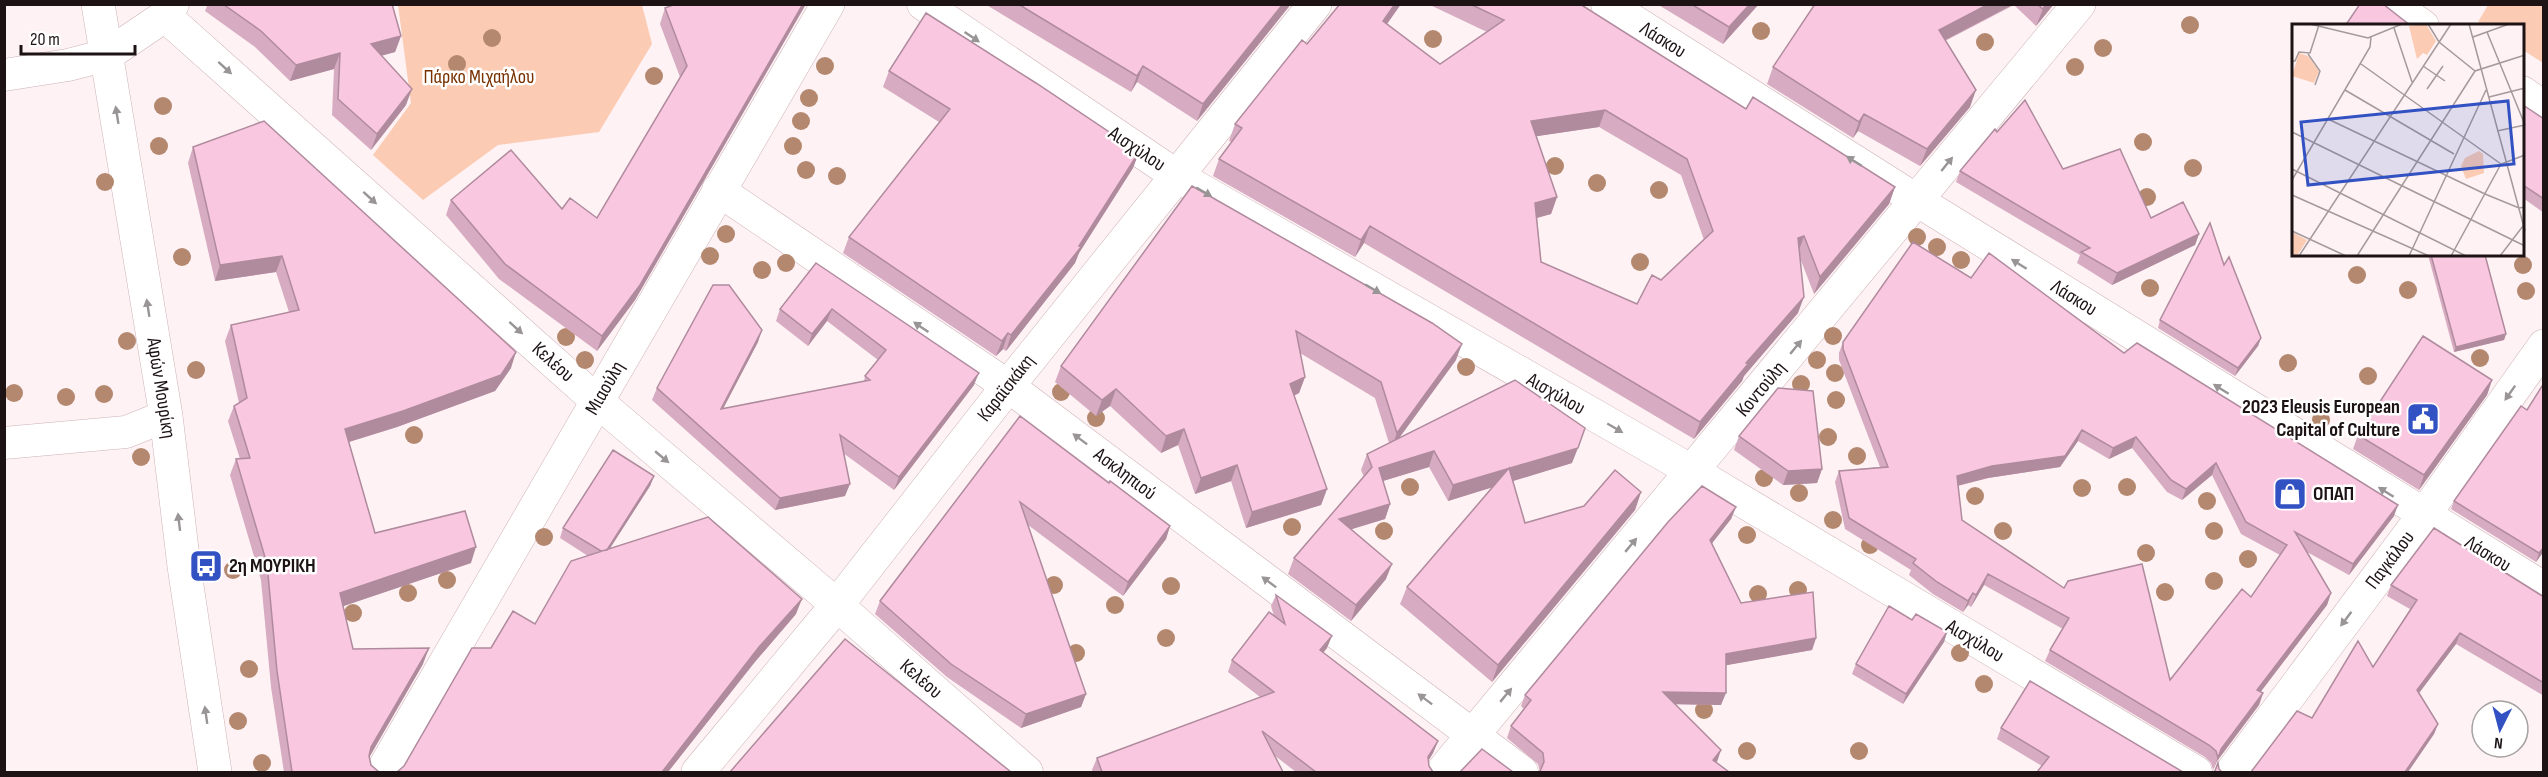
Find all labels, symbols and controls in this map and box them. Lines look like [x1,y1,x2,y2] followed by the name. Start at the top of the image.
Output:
[1635,16,1691,63] street label: Λάσκου
[21,18,135,56] scale bar
[2292,24,2524,256] inset map
[30,29,60,50] text: 20 m
[964,31,980,42] one-way arrow
[217,61,232,74] one-way arrow
[423,65,535,89] park label: Πάρκο Μιχαήλου
[112,106,121,125] one-way arrow
[1103,121,1170,177] street label: Αισχύλου
[1846,155,1862,166] one-way arrow
[1941,157,1953,172] one-way arrow
[1196,186,1212,197] one-way arrow
[362,191,377,204] one-way arrow
[2011,259,2027,270] one-way arrow
[2046,274,2102,321] street label: Λάσκου
[1365,283,1381,294] one-way arrow
[144,298,153,317] one-way arrow
[508,321,523,334] one-way arrow
[912,321,929,332] one-way arrow
[141,335,181,440] street label: Αφών Μουρίκη
[527,337,579,387] street label: Κελέου
[1789,340,1802,355] one-way arrow
[972,349,1040,427] street label: Καραϊσκάκη
[1731,356,1791,422] street label: Κοντούλη
[580,357,630,419] street label: Μιαούλη
[1522,367,1589,420] street label: Αισχύλου
[2212,384,2229,395] one-way arrow
[2504,385,2516,401] one-way arrow
[2242,395,2400,442] place label: 2023 Eleusis European Capital of Culture
[2405,401,2441,437] public building icon: 2023 Eleusis European Capital of Culture
[1607,422,1623,433] one-way arrow
[1072,434,1087,446] one-way arrow
[1088,442,1161,505] street label: Ασκληπιού
[654,450,670,463] one-way arrow
[2272,476,2308,512] shop icon: ΟΠΑΠ
[2313,482,2354,506] place label: ΟΠΑΠ
[2378,486,2394,497] one-way arrow
[174,512,183,531] one-way arrow
[2360,526,2420,594] street label: Παγκάλου
[2460,530,2516,577] street label: Λάσκου
[1624,538,1637,553] one-way arrow
[188,548,224,584] bus stop icon: 2η ΜΟΥΡΙΚΗ
[229,554,316,578] place label: 2η ΜΟΥΡΙΚΗ
[1261,576,1277,588] one-way arrow
[2340,611,2352,627] one-way arrow
[1941,614,2008,668] street label: Αισχύλου
[895,654,947,704] street label: Κελέου
[1499,688,1512,703] one-way arrow
[1417,693,1433,705] one-way arrow
[2470,699,2530,759] north arrow
[202,705,211,724] one-way arrow
[2493,733,2504,752] text: N

